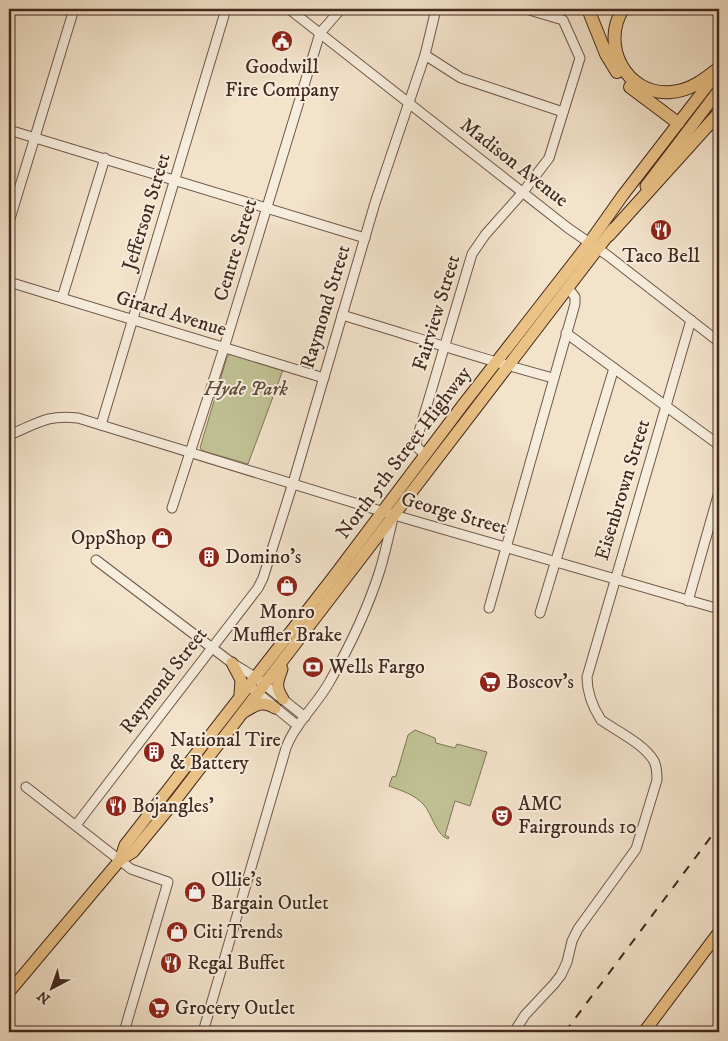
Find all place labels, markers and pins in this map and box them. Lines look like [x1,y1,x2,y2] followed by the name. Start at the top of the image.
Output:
[270,29,294,53] public building icon: Goodwill Fire Company
[225,55,339,103] place label: Goodwill Fire Company
[649,218,673,242] restaurant icon: Taco Bell
[622,244,700,269] place label: Taco Bell
[71,526,146,551] place label: OppShop
[150,526,174,550] shop icon: OppShop
[197,545,221,569] building icon: Domino's
[225,545,302,570] place label: Domino's
[275,574,299,598] shop icon: Monro Muffler Brake
[232,600,342,648] place label: Monro Muffler Brake
[301,655,325,679] bank icon: Wells Fargo
[328,655,425,680] place label: Wells Fargo
[478,670,502,694] supermarket icon: Boscov's
[506,670,574,695] place label: Boscov's
[170,728,281,776] place label: National Tire & Battery
[142,740,166,764] building icon: National Tire & Battery
[518,792,637,840] place label: AMC Fairgrounds 10
[104,794,128,818] restaurant icon: Bojangles'
[132,794,214,819] place label: Bojangles'
[490,804,514,828] theatre icon: AMC Fairgrounds 10
[211,868,329,916] place label: Ollie's Bargain Outlet
[183,880,207,904] shop icon: Ollie's Bargain Outlet
[165,920,189,944] shop icon: Citi Trends
[193,920,283,945] place label: Citi Trends
[159,951,183,975] restaurant icon: Regal Buffet
[187,951,285,976] place label: Regal Buffet
[147,996,171,1020] supermarket icon: Grocery Outlet
[175,996,295,1021] place label: Grocery Outlet

